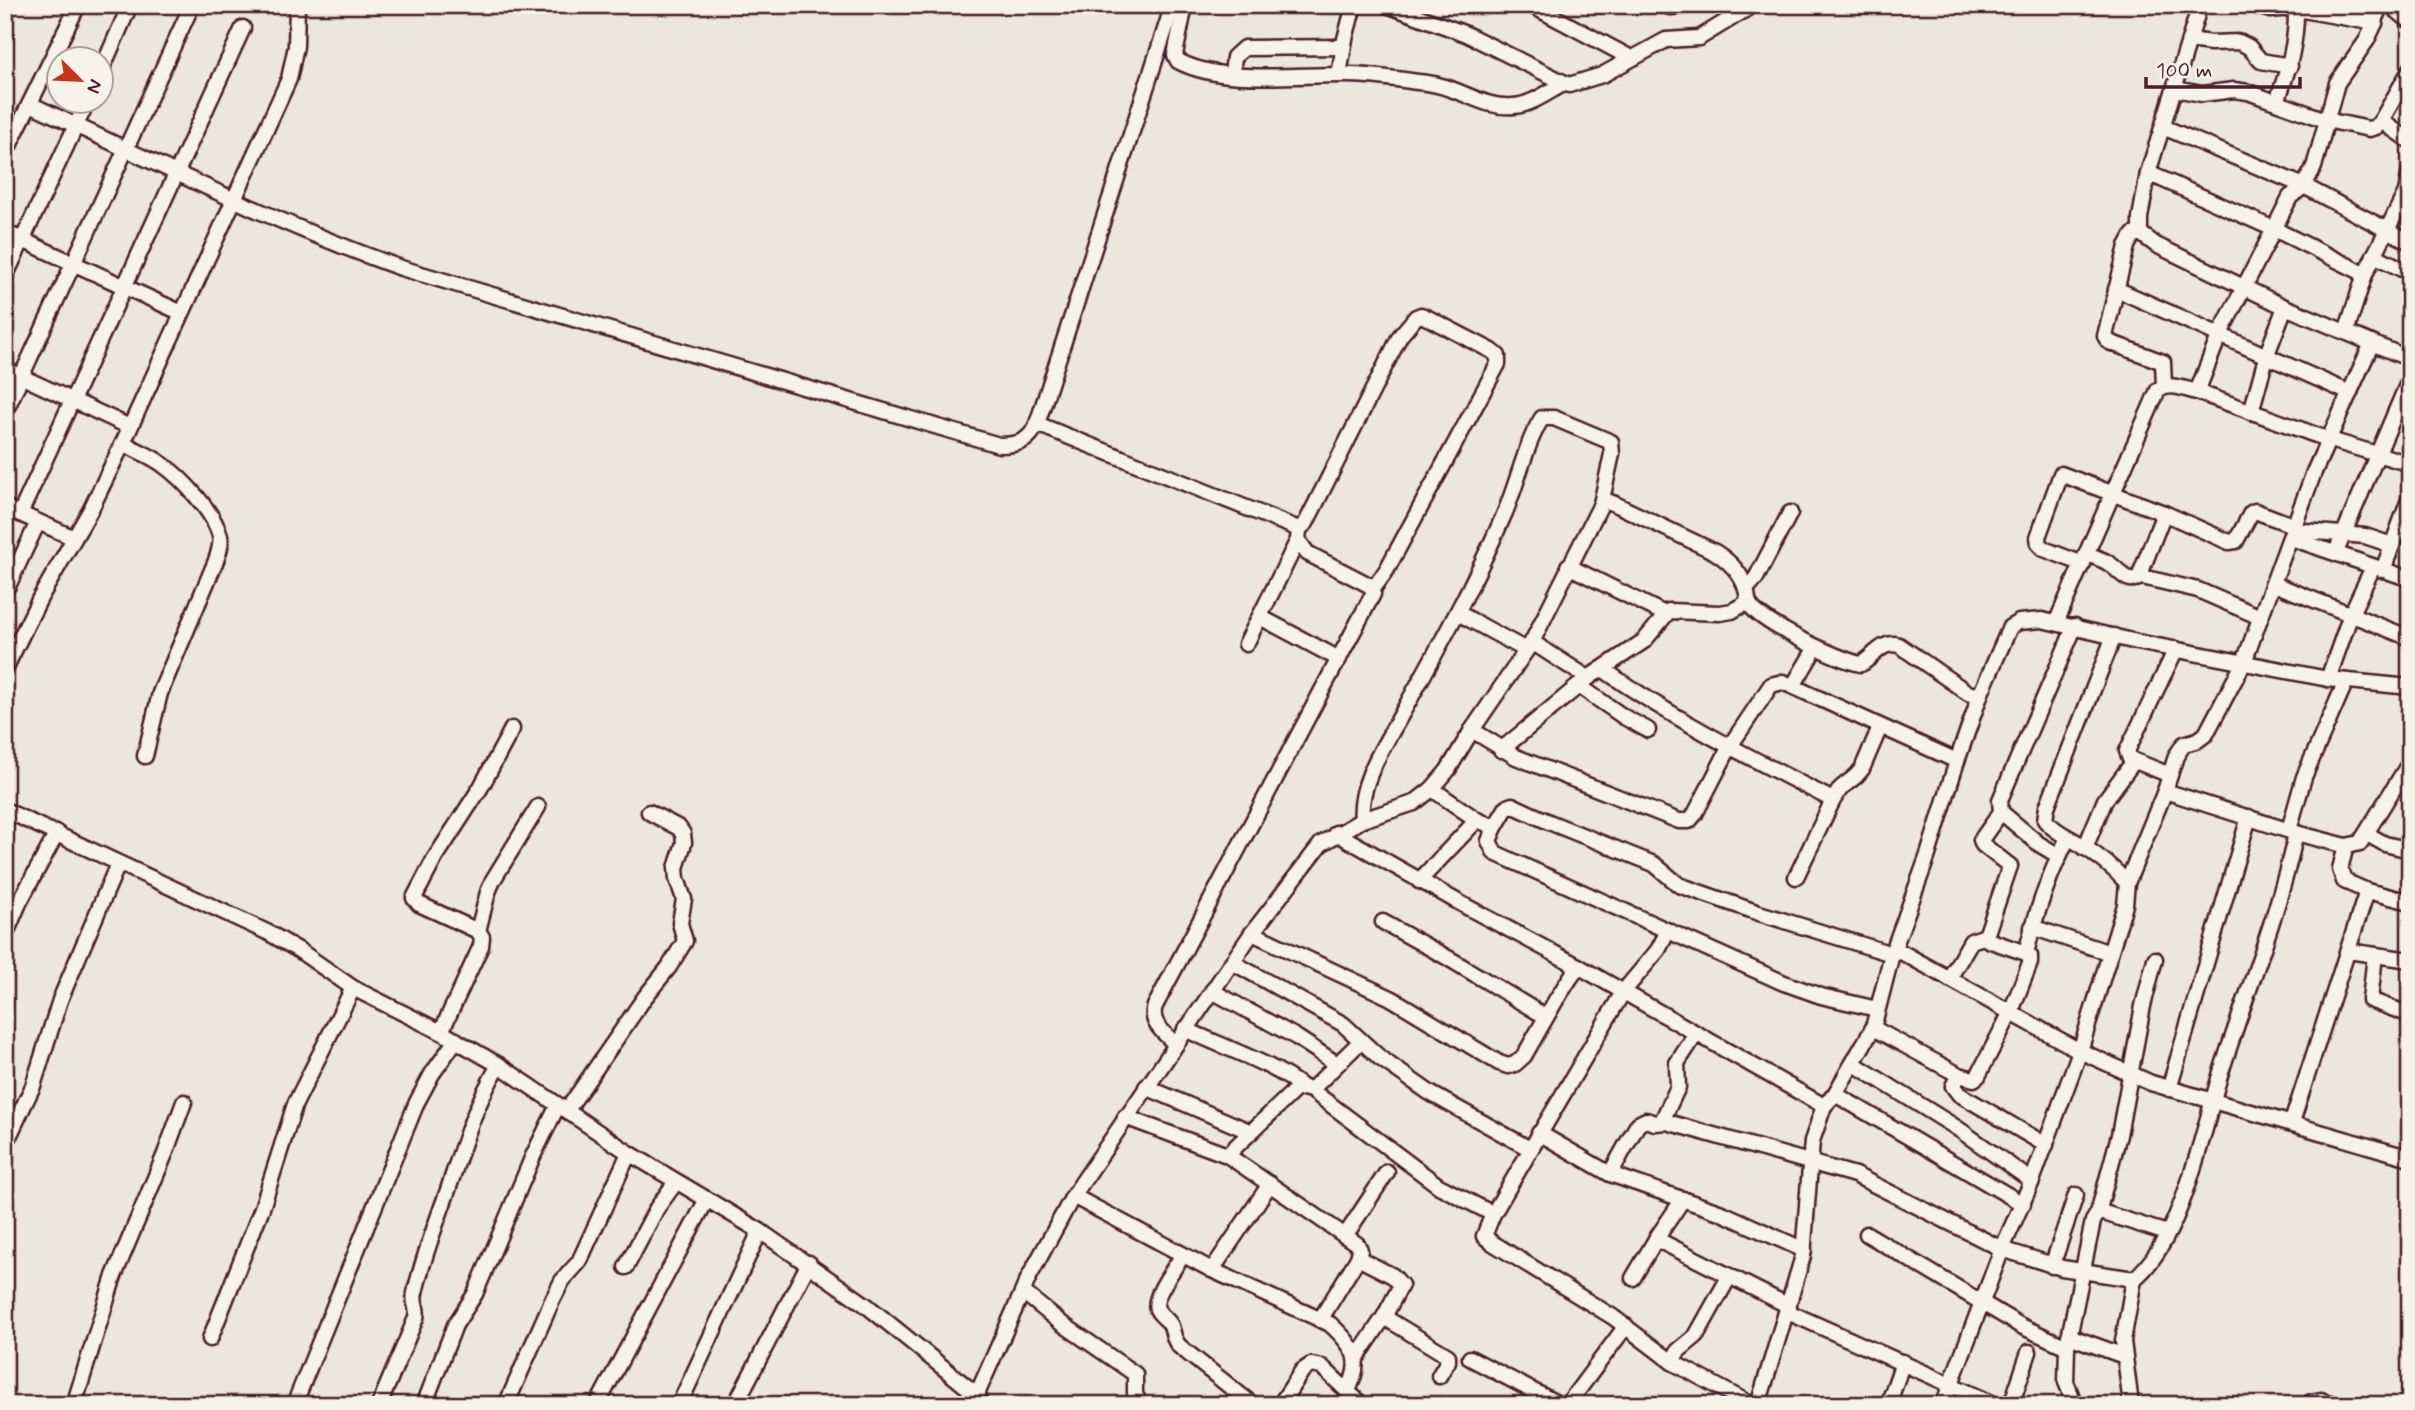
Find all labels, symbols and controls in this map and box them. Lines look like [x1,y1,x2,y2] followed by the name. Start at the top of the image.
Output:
[46,46,116,116] north arrow
[2146,46,2300,90] scale bar
[2156,57,2212,85] text: 100 m
[80,75,108,97] text: N

